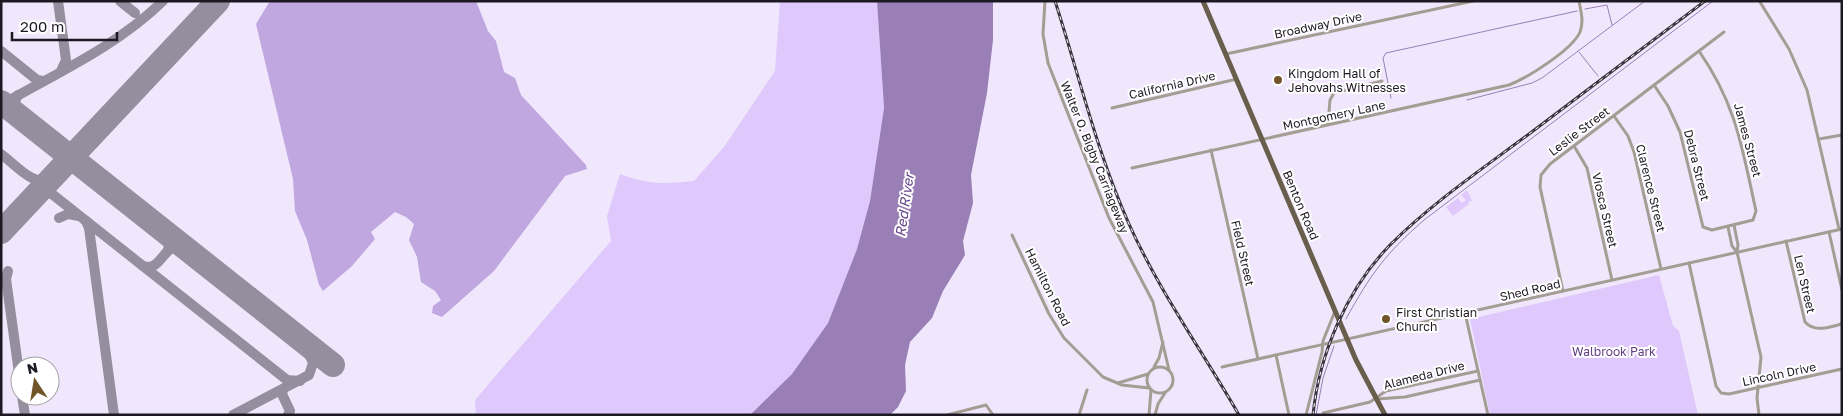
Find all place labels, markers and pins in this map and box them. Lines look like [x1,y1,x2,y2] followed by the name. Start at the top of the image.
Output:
[1288,66,1406,95] place label: Kingdom Hall of Jehovahs Witnesses
[1272,74,1284,86] marker: Kingdom Hall of Jehovahs Witnesses
[1396,305,1477,334] place label: First Christian Church
[1380,313,1392,325] marker: First Christian Church

